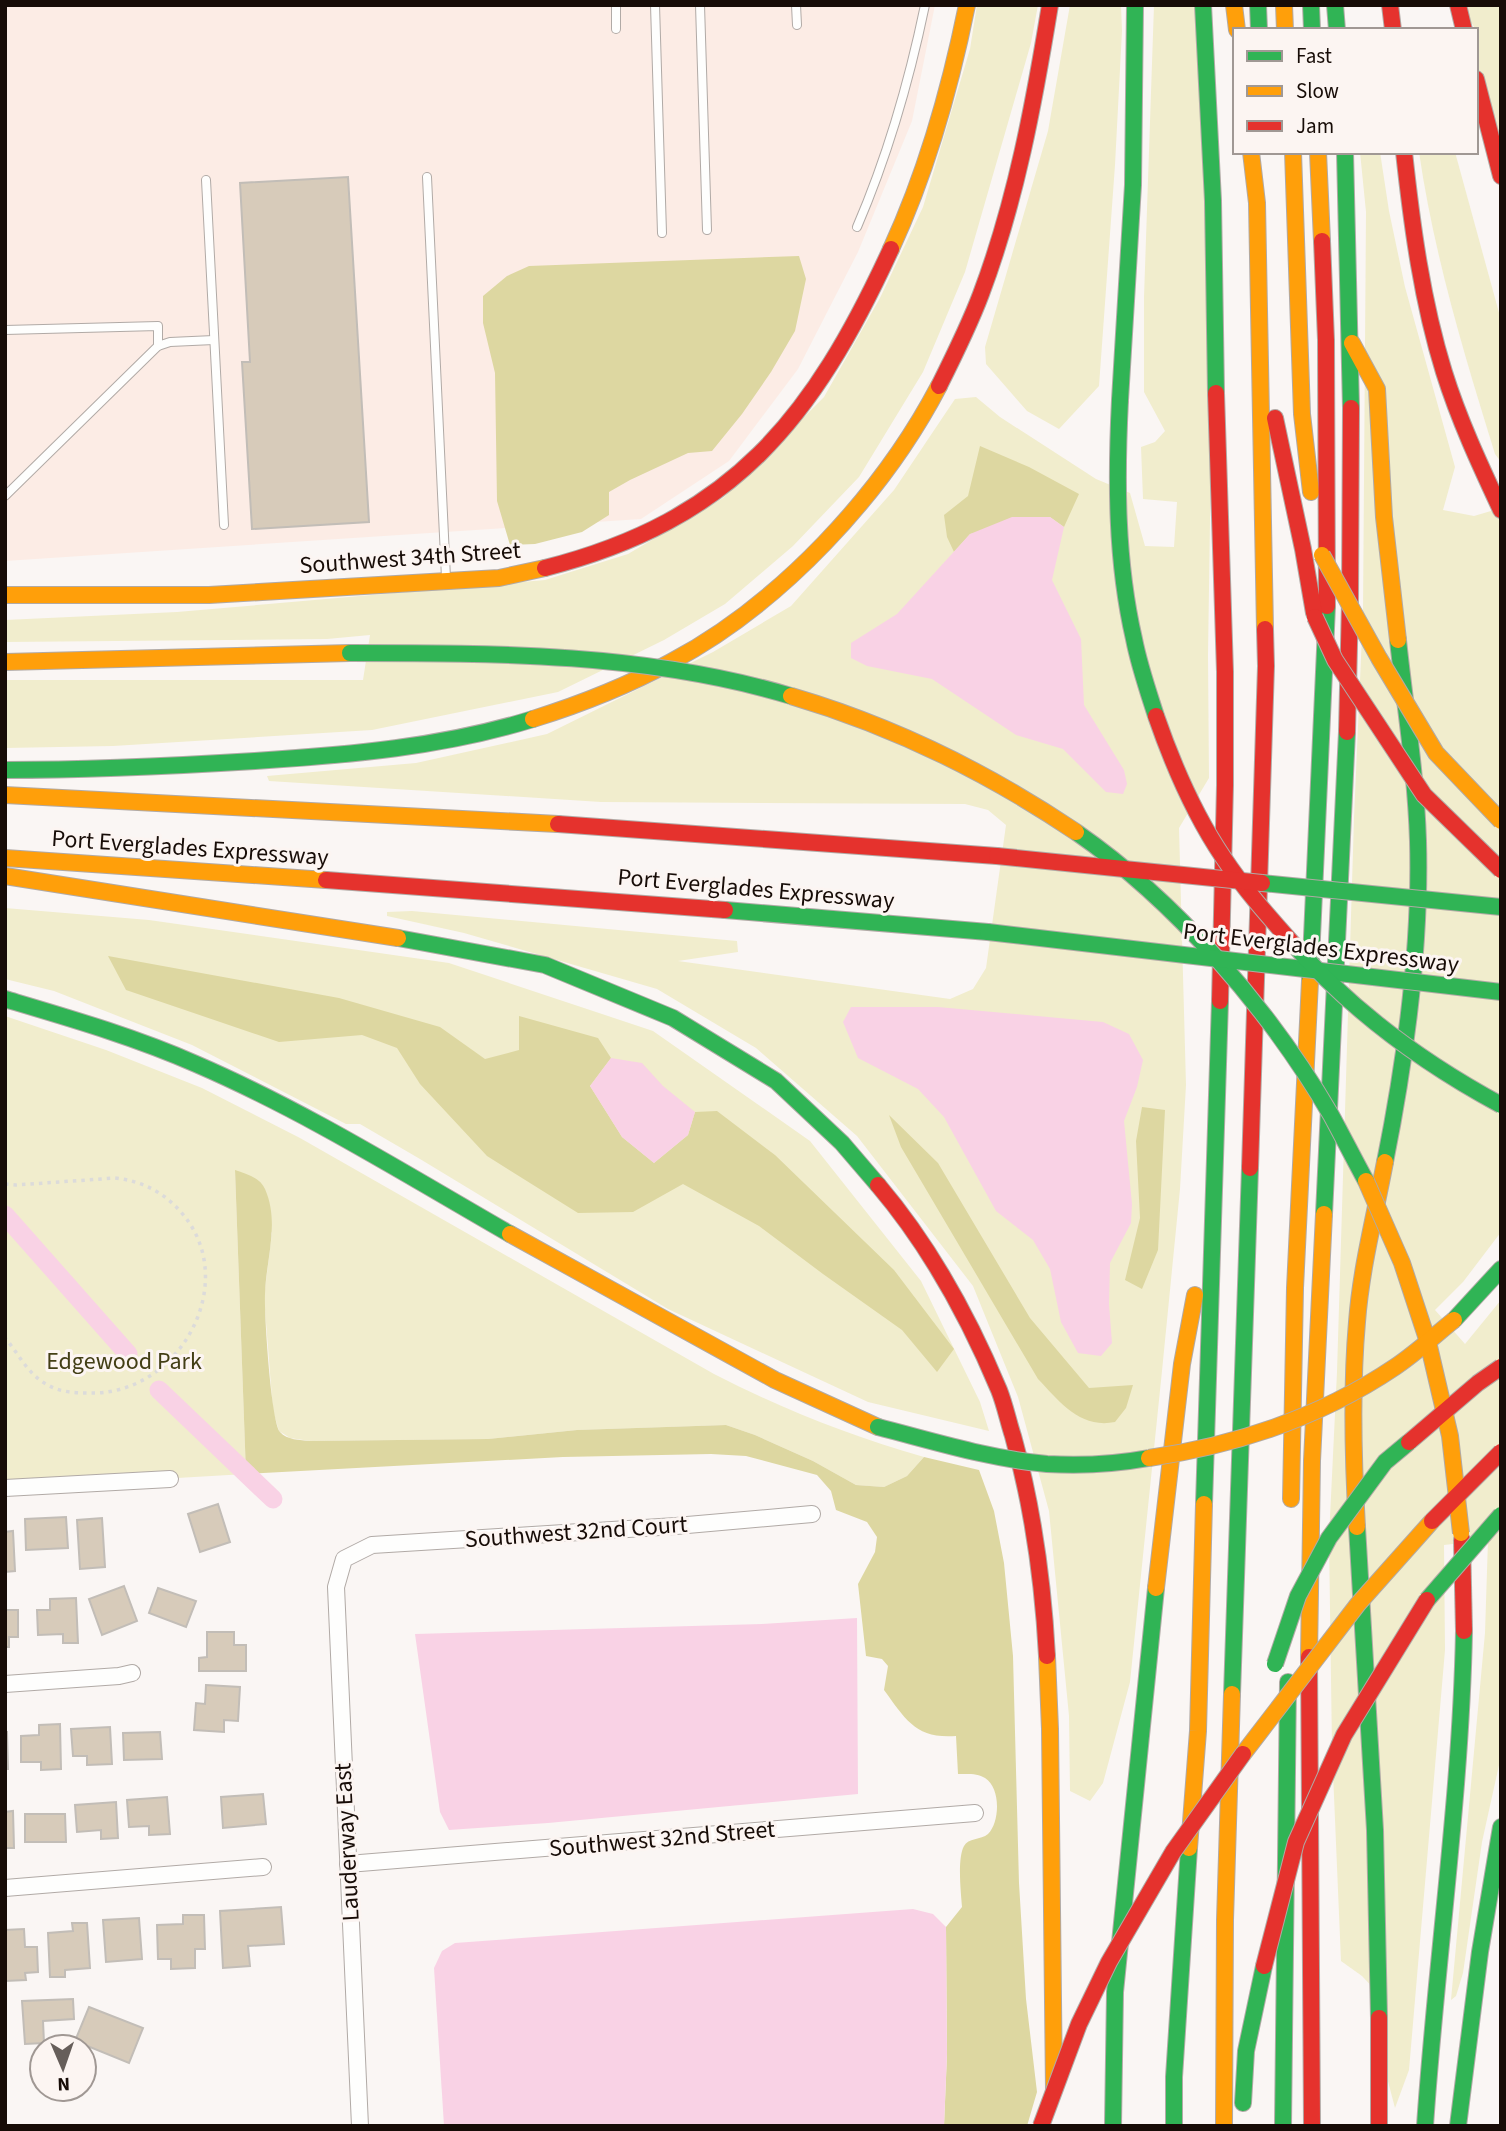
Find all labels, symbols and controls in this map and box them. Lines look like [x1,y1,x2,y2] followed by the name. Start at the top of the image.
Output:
[1233,28,1478,154] legend
[1296,41,1332,71] text: Fast
[1296,76,1339,106] text: Slow
[1296,111,1334,141] text: Jam
[298,533,522,583] street label: Southwest 34th Street
[50,821,330,875] street label: Port Everglades Expressway
[616,859,896,919] street label: Port Everglades Expressway
[1181,914,1461,982] street label: Port Everglades Expressway
[46,1344,202,1379] park label: Edgewood Park
[464,1507,688,1557] street label: Southwest 32nd Court
[325,1762,369,1922] street label: Lauderway East
[547,1812,777,1866] street label: Southwest 32nd Street
[28,2033,98,2103] north arrow
[57,2070,70,2097] text: N

